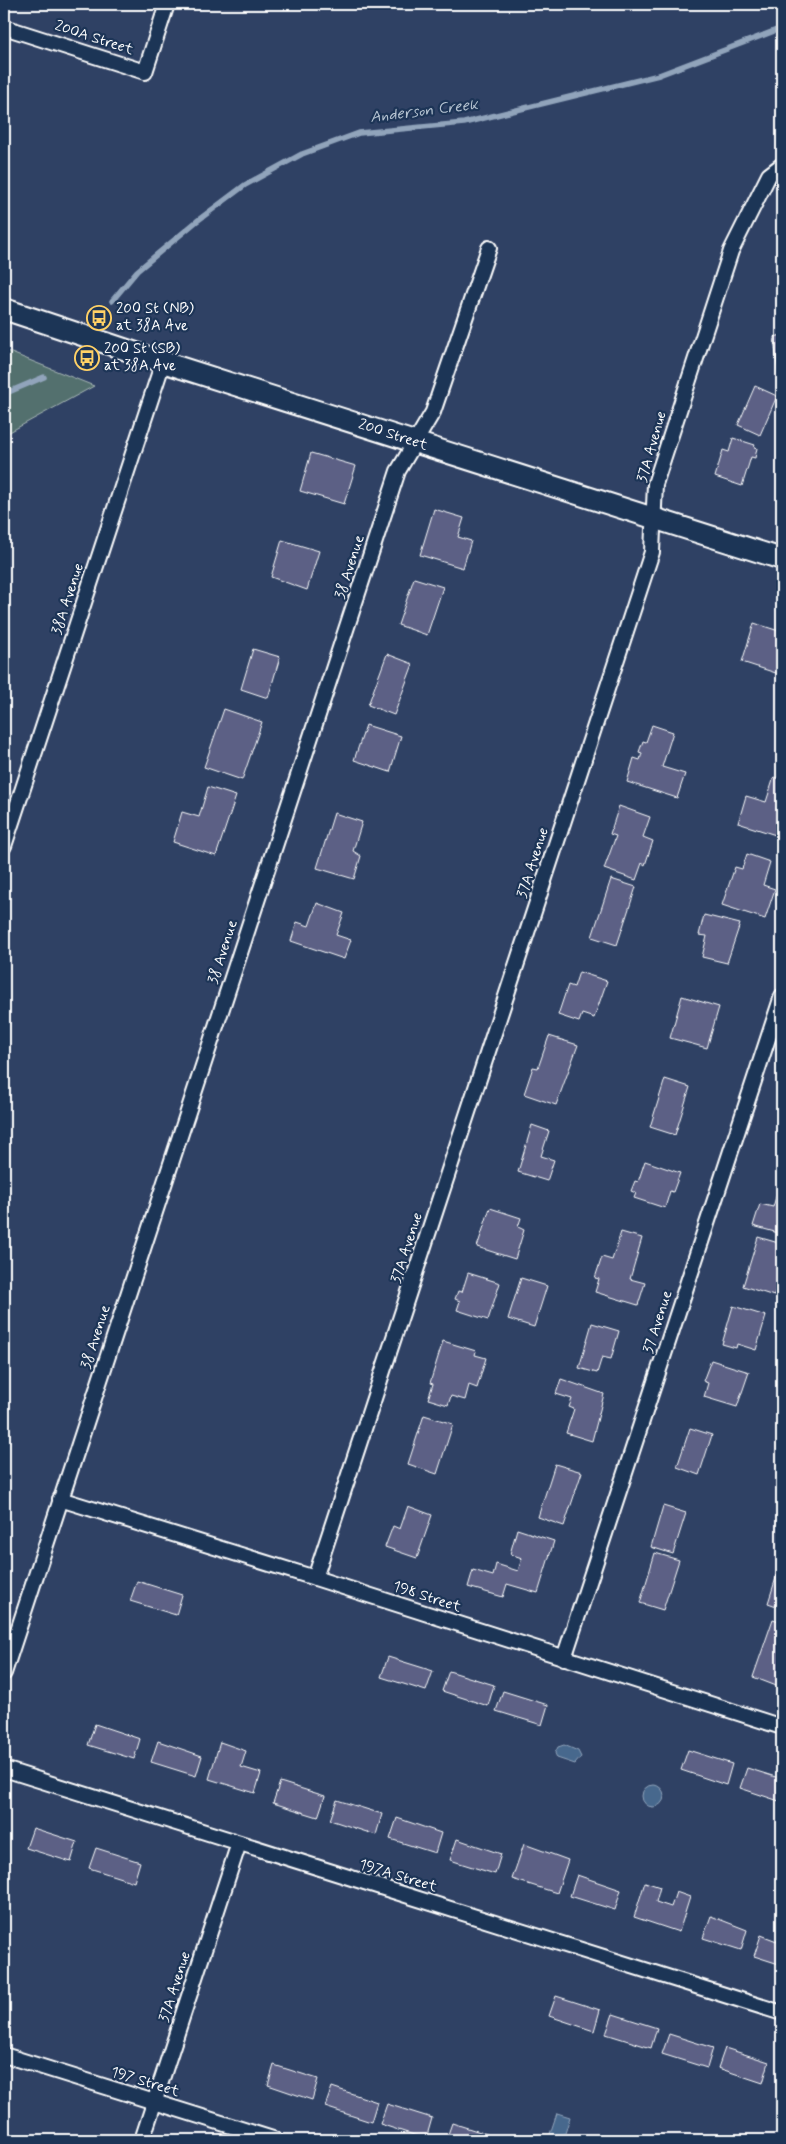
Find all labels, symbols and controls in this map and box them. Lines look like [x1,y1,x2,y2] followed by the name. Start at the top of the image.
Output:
[52,16,136,60] street label: 200A Street
[369,94,480,128] water label: Anderson Creek
[116,299,195,336] place label: 200 St (NB) at 38A Ave
[86,305,112,331] bus stop icon: 200 St (NB) at 38A Ave
[104,339,181,376] place label: 200 St (SB) at 38A Ave
[74,345,100,371] bus stop icon: 200 St (SB) at 38A Ave
[632,409,672,485] street label: 37A Avenue
[356,414,430,456] street label: 200 Street
[330,533,370,601] street label: 38 Avenue
[47,560,89,637] street label: 38A Avenue
[512,825,554,901] street label: 37A Avenue
[203,918,243,986] street label: 38 Avenue
[386,1210,428,1286] street label: 37A Avenue
[638,1288,678,1356] street label: 37 Avenue
[76,1303,116,1371] street label: 38 Avenue
[390,1577,464,1617] street label: 198 Street
[356,1855,440,1897] street label: 197A Street
[154,1949,196,2025] street label: 37A Avenue
[108,2062,182,2102] street label: 197 Street

